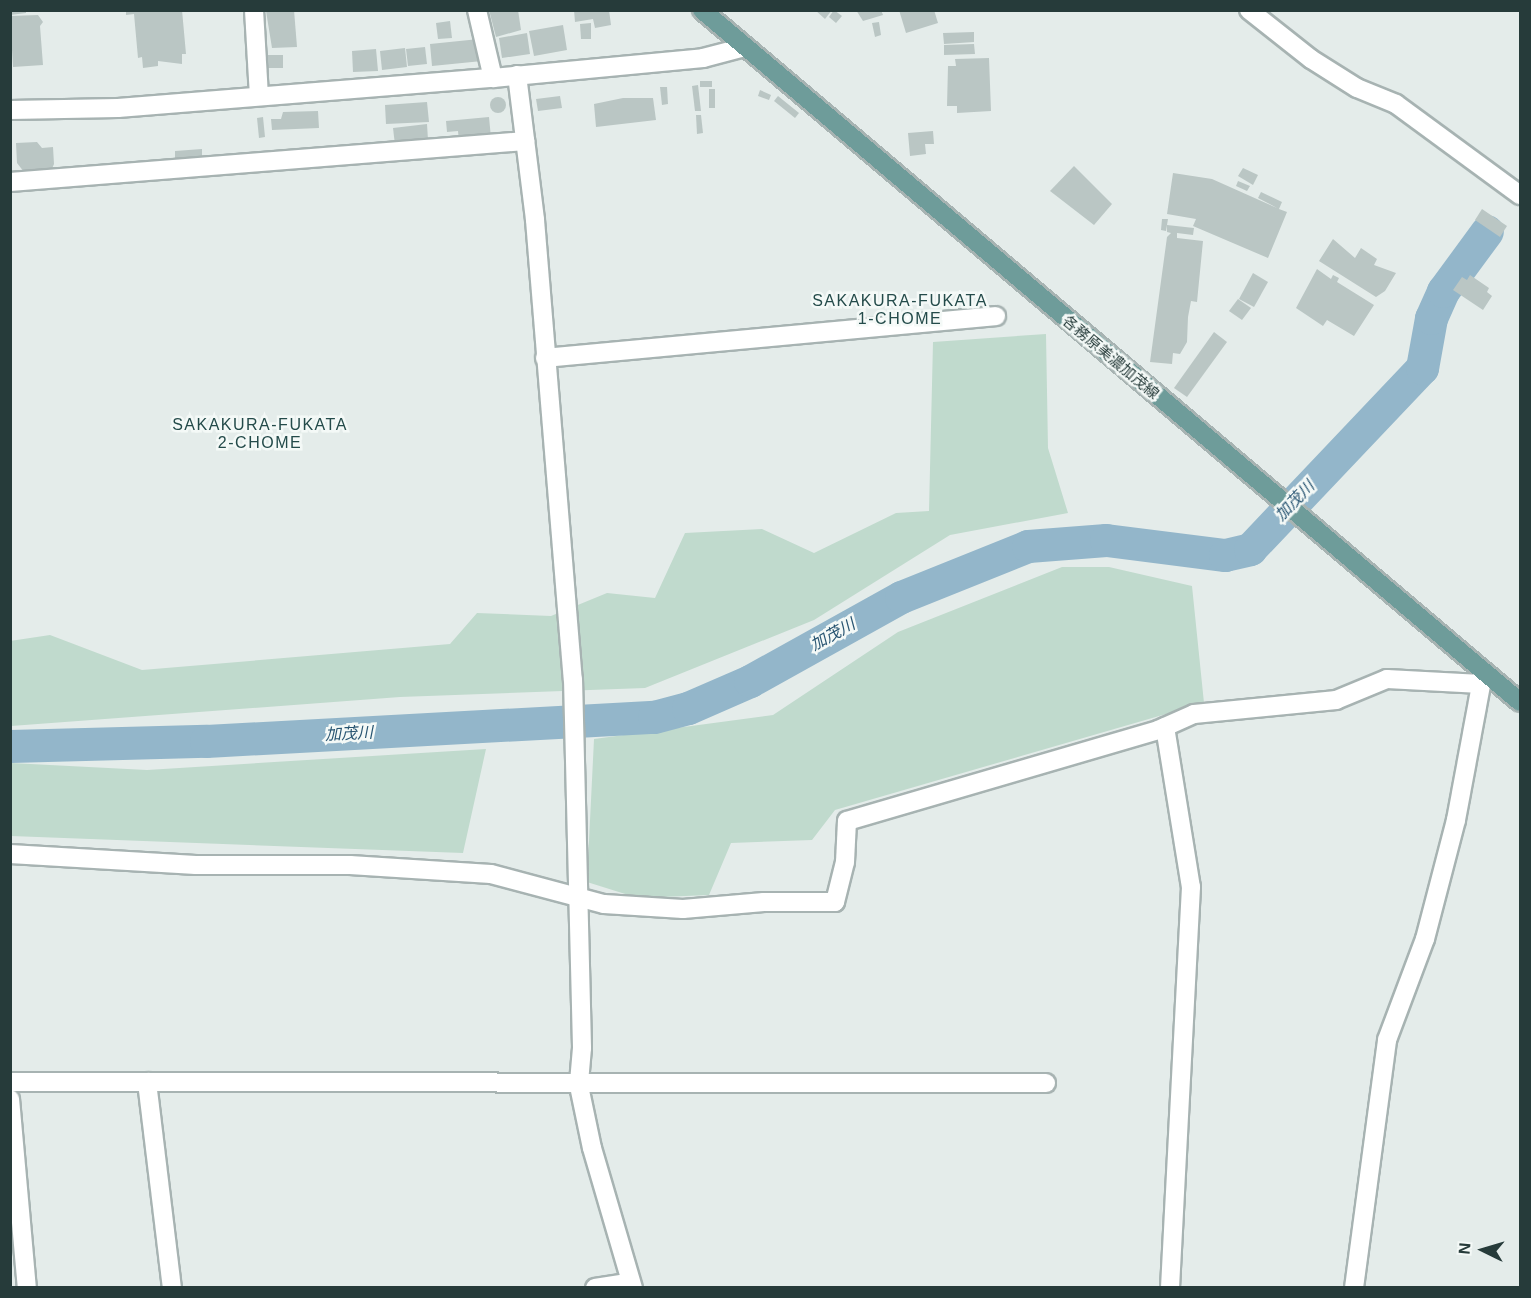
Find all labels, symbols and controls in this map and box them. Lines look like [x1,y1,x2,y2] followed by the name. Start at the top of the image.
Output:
[812,291,988,329] district label: SAKAKURA-FUKATA 1-CHOME
[1059,312,1163,402] street label: 各務原美濃加茂線
[172,415,348,453] district label: SAKAKURA-FUKATA 2-CHOME
[1271,477,1319,525] water label: 加茂川
[807,615,859,655] water label: 加茂川
[325,723,373,745] water label: 加茂川
[1453,1220,1513,1280] north arrow
[1456,1242,1474,1255] text: N

